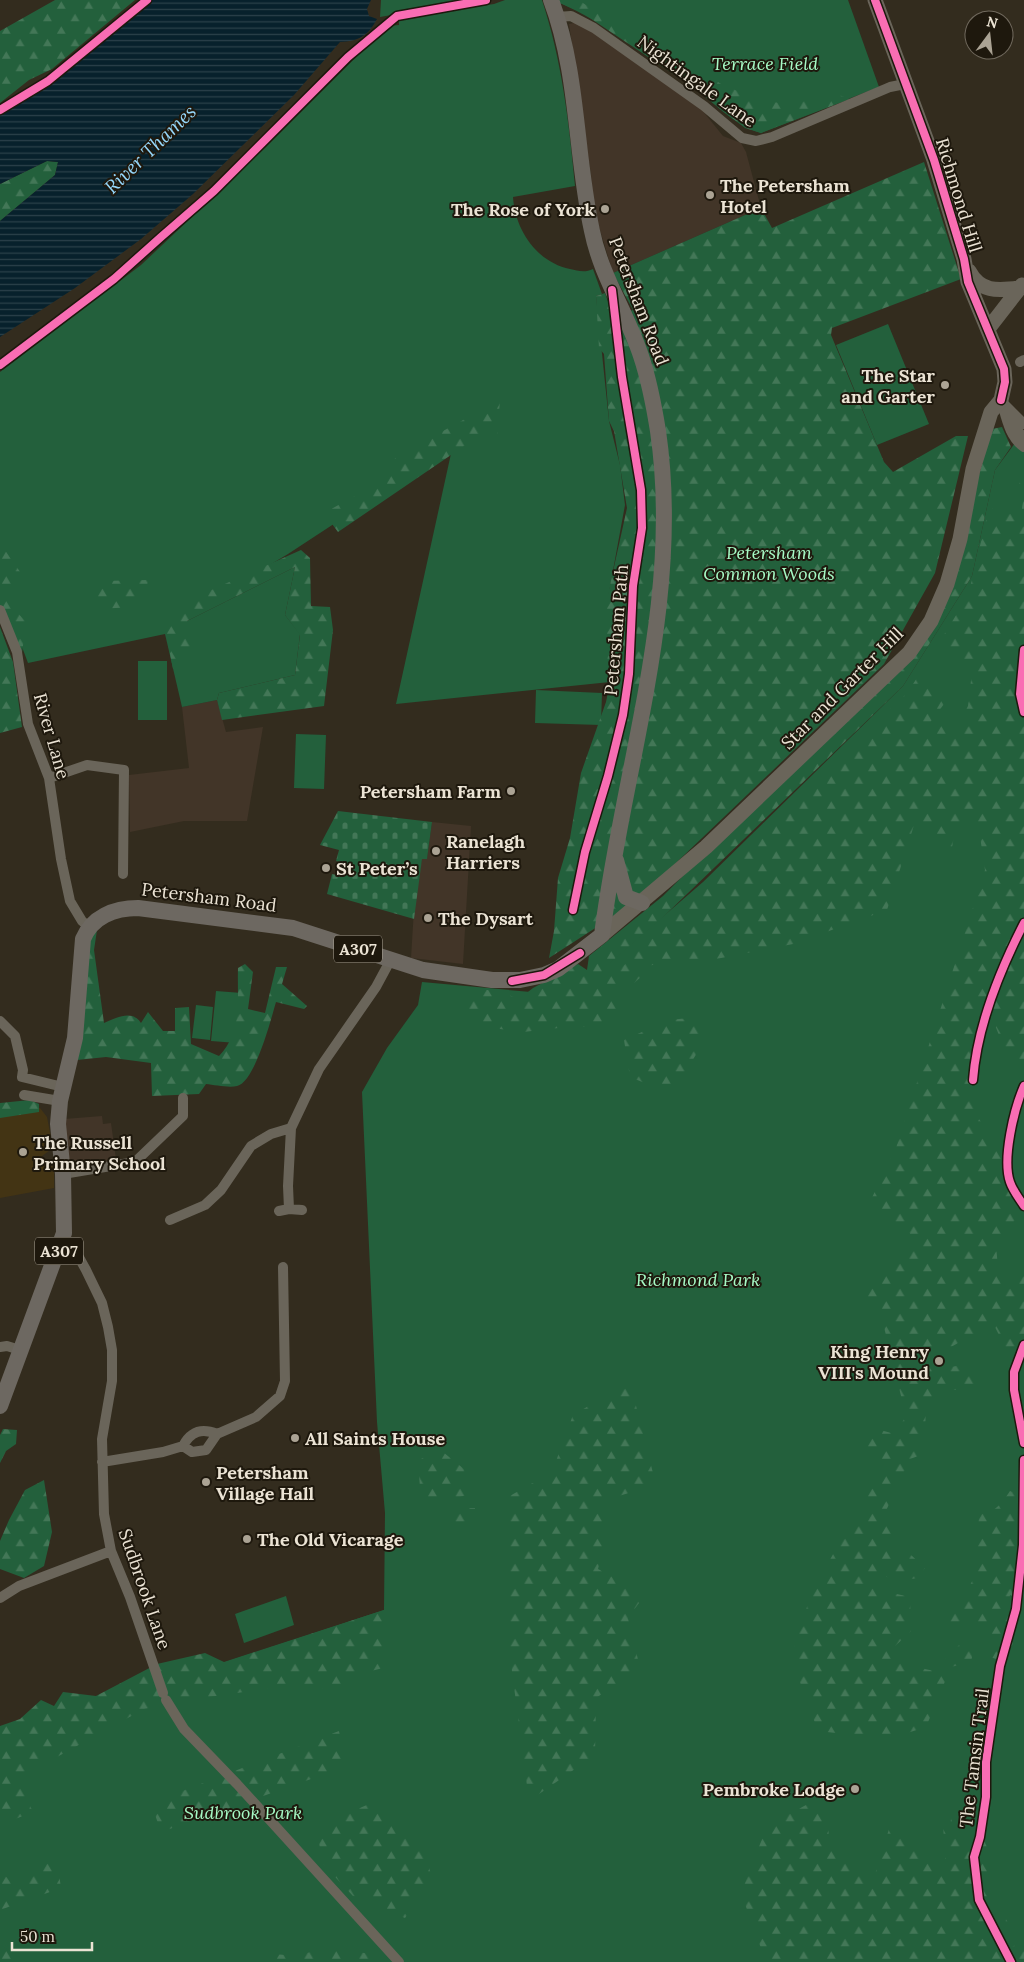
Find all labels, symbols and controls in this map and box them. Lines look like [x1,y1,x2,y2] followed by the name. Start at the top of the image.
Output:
[964,10,1014,60] north arrow
[985,12,1000,33] text: N
[633,30,761,132] street label: Nightingale Lane
[712,52,818,75] park label: Terrace Field
[99,99,201,199] water label: River Thames
[931,135,987,255] street label: Richmond Hill
[720,174,850,218] place label: The Petersham Hotel
[704,189,716,201] marker: The Petersham Hotel
[451,198,595,221] place label: The Rose of York
[599,203,611,215] marker: The Rose of York
[604,233,674,369] street label: Petersham Road
[841,364,935,408] place label: The Star and Garter
[939,379,951,391] marker: The Star and Garter
[703,541,835,585] park label: Petersham Common Woods
[599,563,633,697] street label: Petersham Path
[776,622,908,754] street label: Star and Garter Hill
[29,690,75,782] street label: River Lane
[360,780,501,803] place label: Petersham Farm
[505,785,517,797] marker: Petersham Farm
[446,830,525,874] place label: Ranelagh Harriers
[430,845,442,857] marker: Ranelagh Harriers
[336,857,418,880] place label: St Peter’s
[320,862,332,874] marker: St Peter’s
[140,877,278,917] street label: Petersham Road
[438,907,534,930] place label: The Dysart
[422,912,434,924] marker: The Dysart
[334,936,382,962] road number: A307
[33,1131,166,1175] place label: The Russell Primary School
[17,1146,29,1158] marker: The Russell Primary School
[35,1238,83,1264] road number: A307
[636,1268,760,1291] park label: Richmond Park
[818,1340,929,1384] place label: King Henry VIII's Mound
[933,1355,945,1367] marker: King Henry VIII's Mound
[305,1427,445,1450] place label: All Saints House
[289,1432,301,1444] marker: All Saints House
[216,1461,315,1505] place label: Petersham Village Hall
[200,1476,212,1488] marker: Petersham Village Hall
[114,1526,176,1653] street label: Sudbrook Lane
[257,1528,404,1551] place label: The Old Vicarage
[241,1533,253,1545] marker: The Old Vicarage
[954,1687,994,1829] street label: The Tamsin Trail
[703,1778,845,1801] place label: Pembroke Lodge
[849,1783,861,1795] marker: Pembroke Lodge
[184,1801,302,1824] park label: Sudbrook Park
[12,1920,92,1952] scale bar
[20,1927,55,1946] text: 50 m

